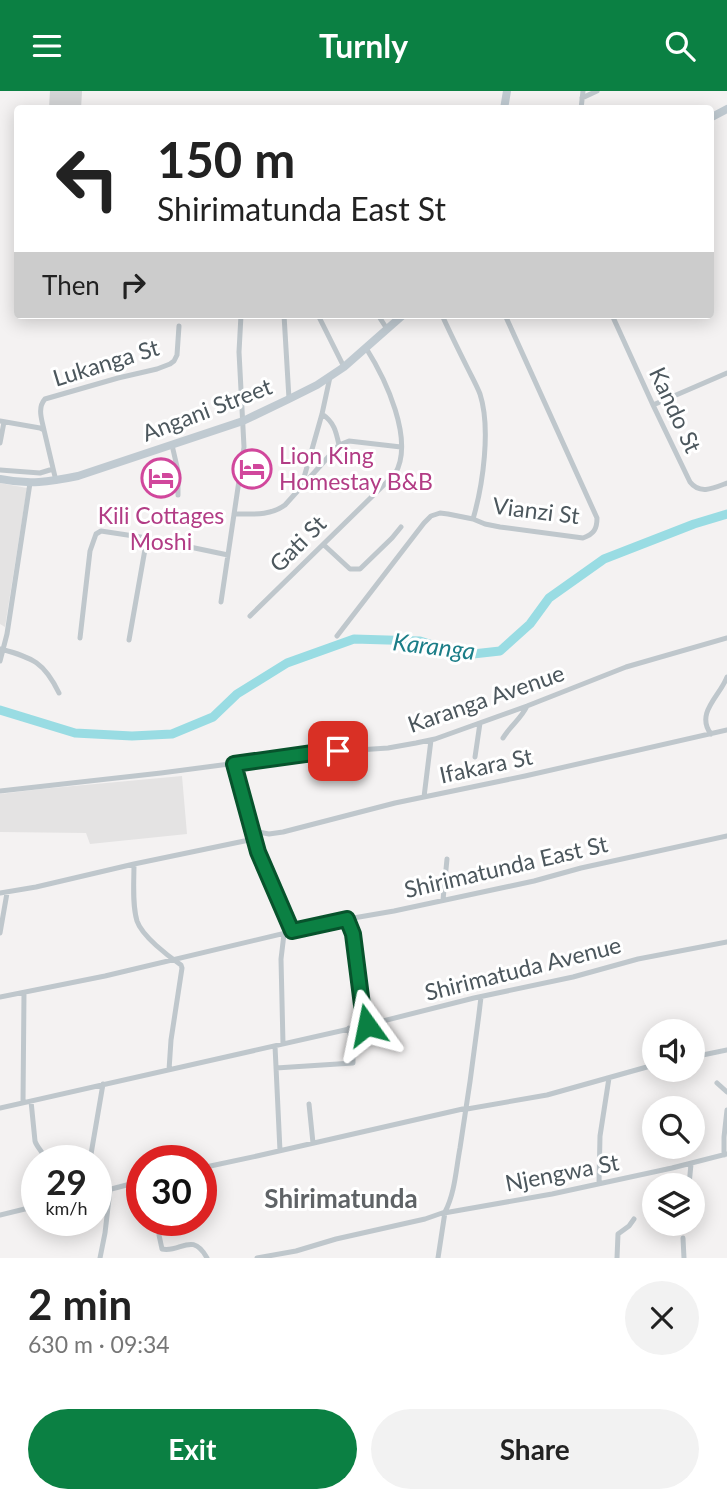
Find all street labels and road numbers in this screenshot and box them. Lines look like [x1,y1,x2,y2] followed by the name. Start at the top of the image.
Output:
[49,332,163,391] street label: Lukanga St
[644,362,708,458] street label: Kando St
[138,371,276,447] street label: Angani Street
[491,491,582,529] street label: Vianzi St
[263,509,332,577] street label: Gati St
[404,658,568,738] street label: Karanga Avenue
[437,741,536,789] street label: Ifakara St
[401,829,611,903] street label: Shirimatunda East St
[422,930,624,1006] street label: Shirimatuda Avenue
[503,1147,622,1197] street label: Njengwa St

